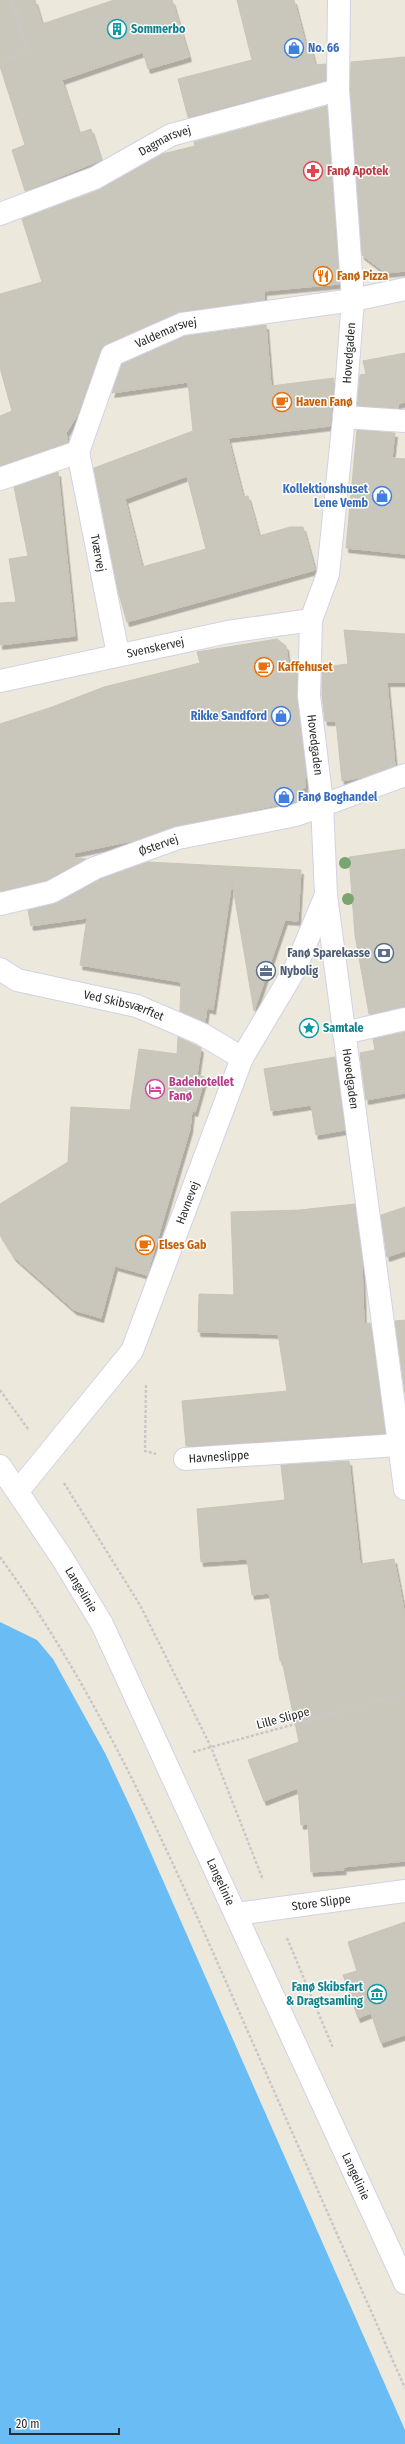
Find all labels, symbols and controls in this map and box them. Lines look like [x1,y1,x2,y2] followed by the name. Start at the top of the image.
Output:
[106,18,128,40] building icon: Sommerbo
[131,22,186,36] place label: Sommerbo
[283,37,305,59] shop icon: No. 66
[308,41,339,55] place label: No. 66
[136,123,193,159] street label: Dagmarsvej
[302,160,324,182] pharmacy icon: Fanø Apotek
[327,164,389,178] place label: Fanø Apotek
[312,265,334,287] restaurant icon: Fanø Pizza
[337,269,388,283] place label: Fanø Pizza
[133,315,198,351] street label: Valdemarsvej
[340,322,358,384] street label: Hovedgaden
[271,391,293,413] cafe icon: Haven Fanø
[296,395,353,409] place label: Haven Fanø
[283,482,369,510] place label: Kollektionshuset Lene Vemb
[371,485,393,507] shop icon: Kollektionshuset Lene Vemb
[87,533,109,573] street label: Tværvej
[125,635,185,661] street label: Svenskervej
[253,656,275,678] cafe icon: Kaffehuset
[278,660,334,674] place label: Kaffehuset
[270,705,292,727] shop icon: Rikke Sandford
[191,709,267,723] place label: Rikke Sandford
[304,714,326,776] street label: Hovedgaden
[273,786,295,808] shop icon: Fanø Boghandel
[298,790,378,804] place label: Fanø Boghandel
[137,832,180,859] street label: Østervej
[373,942,395,964] bank icon: Fanø Sparekasse
[287,946,370,960] place label: Fanø Sparekasse
[255,960,277,982] office icon: Nybolig
[280,964,318,978] place label: Nybolig
[82,988,166,1024] street label: Ved Skibsværftet
[298,1017,320,1039] place icon: Samtale
[323,1021,364,1035] place label: Samtale
[339,1047,361,1110] street label: Hovedgaden
[169,1075,235,1103] place label: Badehotellet Fanø
[144,1078,166,1100] hotel icon: Badehotellet Fanø
[173,1179,202,1226] street label: Havnevej
[134,1234,156,1256] cafe icon: Elses Gab
[159,1238,207,1252] place label: Elses Gab
[188,1448,250,1466] street label: Havneslippe
[62,1565,100,1615] street label: Langelinie
[255,1704,311,1732] street label: Lille Slippe
[204,1856,237,1908] street label: Langelinie
[291,1891,352,1913] street label: Store Slippe
[286,1980,364,2008] place label: Fanø Skibsfart & Dragtsamling
[366,1983,388,2005] museum icon: Fanø Skibsfart & Dragtsamling
[339,2151,373,2202] street label: Langelinie
[10,2410,119,2436] scale bar
[16,2417,40,2431] text: 20 m

